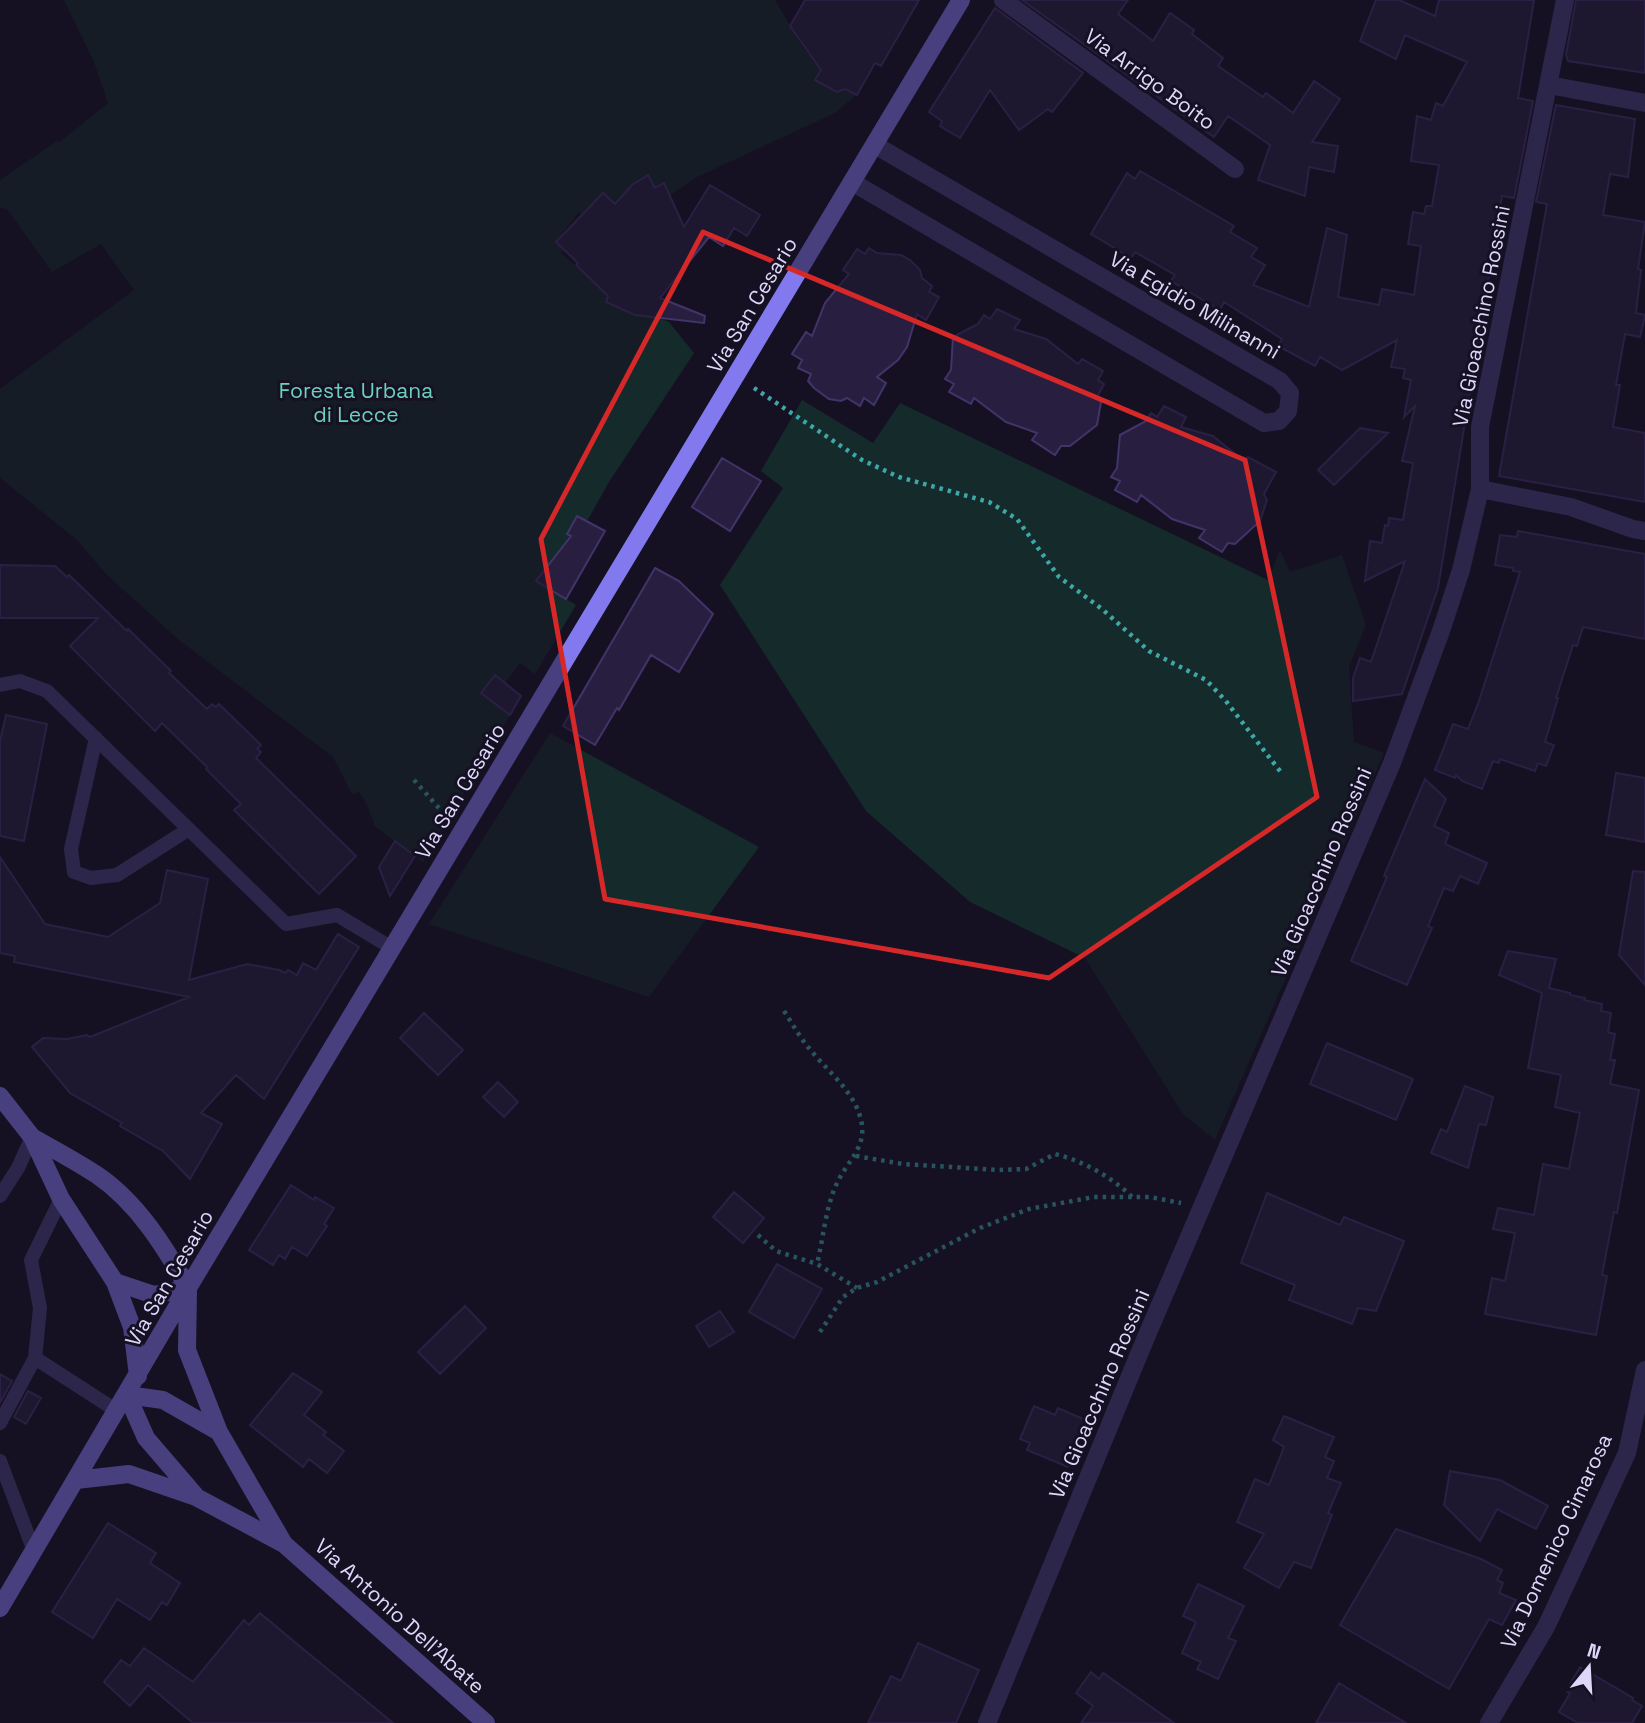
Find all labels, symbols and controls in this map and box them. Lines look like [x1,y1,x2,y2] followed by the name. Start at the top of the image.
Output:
[1079,22,1221,136] street label: Via Arrigo Boito
[1446,203,1516,429] street label: Via Gioacchino Rossini
[701,232,803,378] street label: Via San Cesario
[1105,245,1285,365] street label: Via Egidio Milinanni
[279,377,433,428] park label: Foresta Urbana di Lecce
[409,718,511,864] street label: Via San Cesario
[1265,763,1377,981] street label: Via Gioacchino Rossini
[119,1205,219,1351] street label: Via San Cesario
[1043,1285,1155,1503] street label: Via Gioacchino Rossini
[1494,1429,1618,1653] street label: Via Domenico Cimarosa
[309,1532,491,1700] street label: Via Antonio Dell'Abate
[1554,1632,1624,1702] north arrow
[1584,1637,1604,1665] text: N

